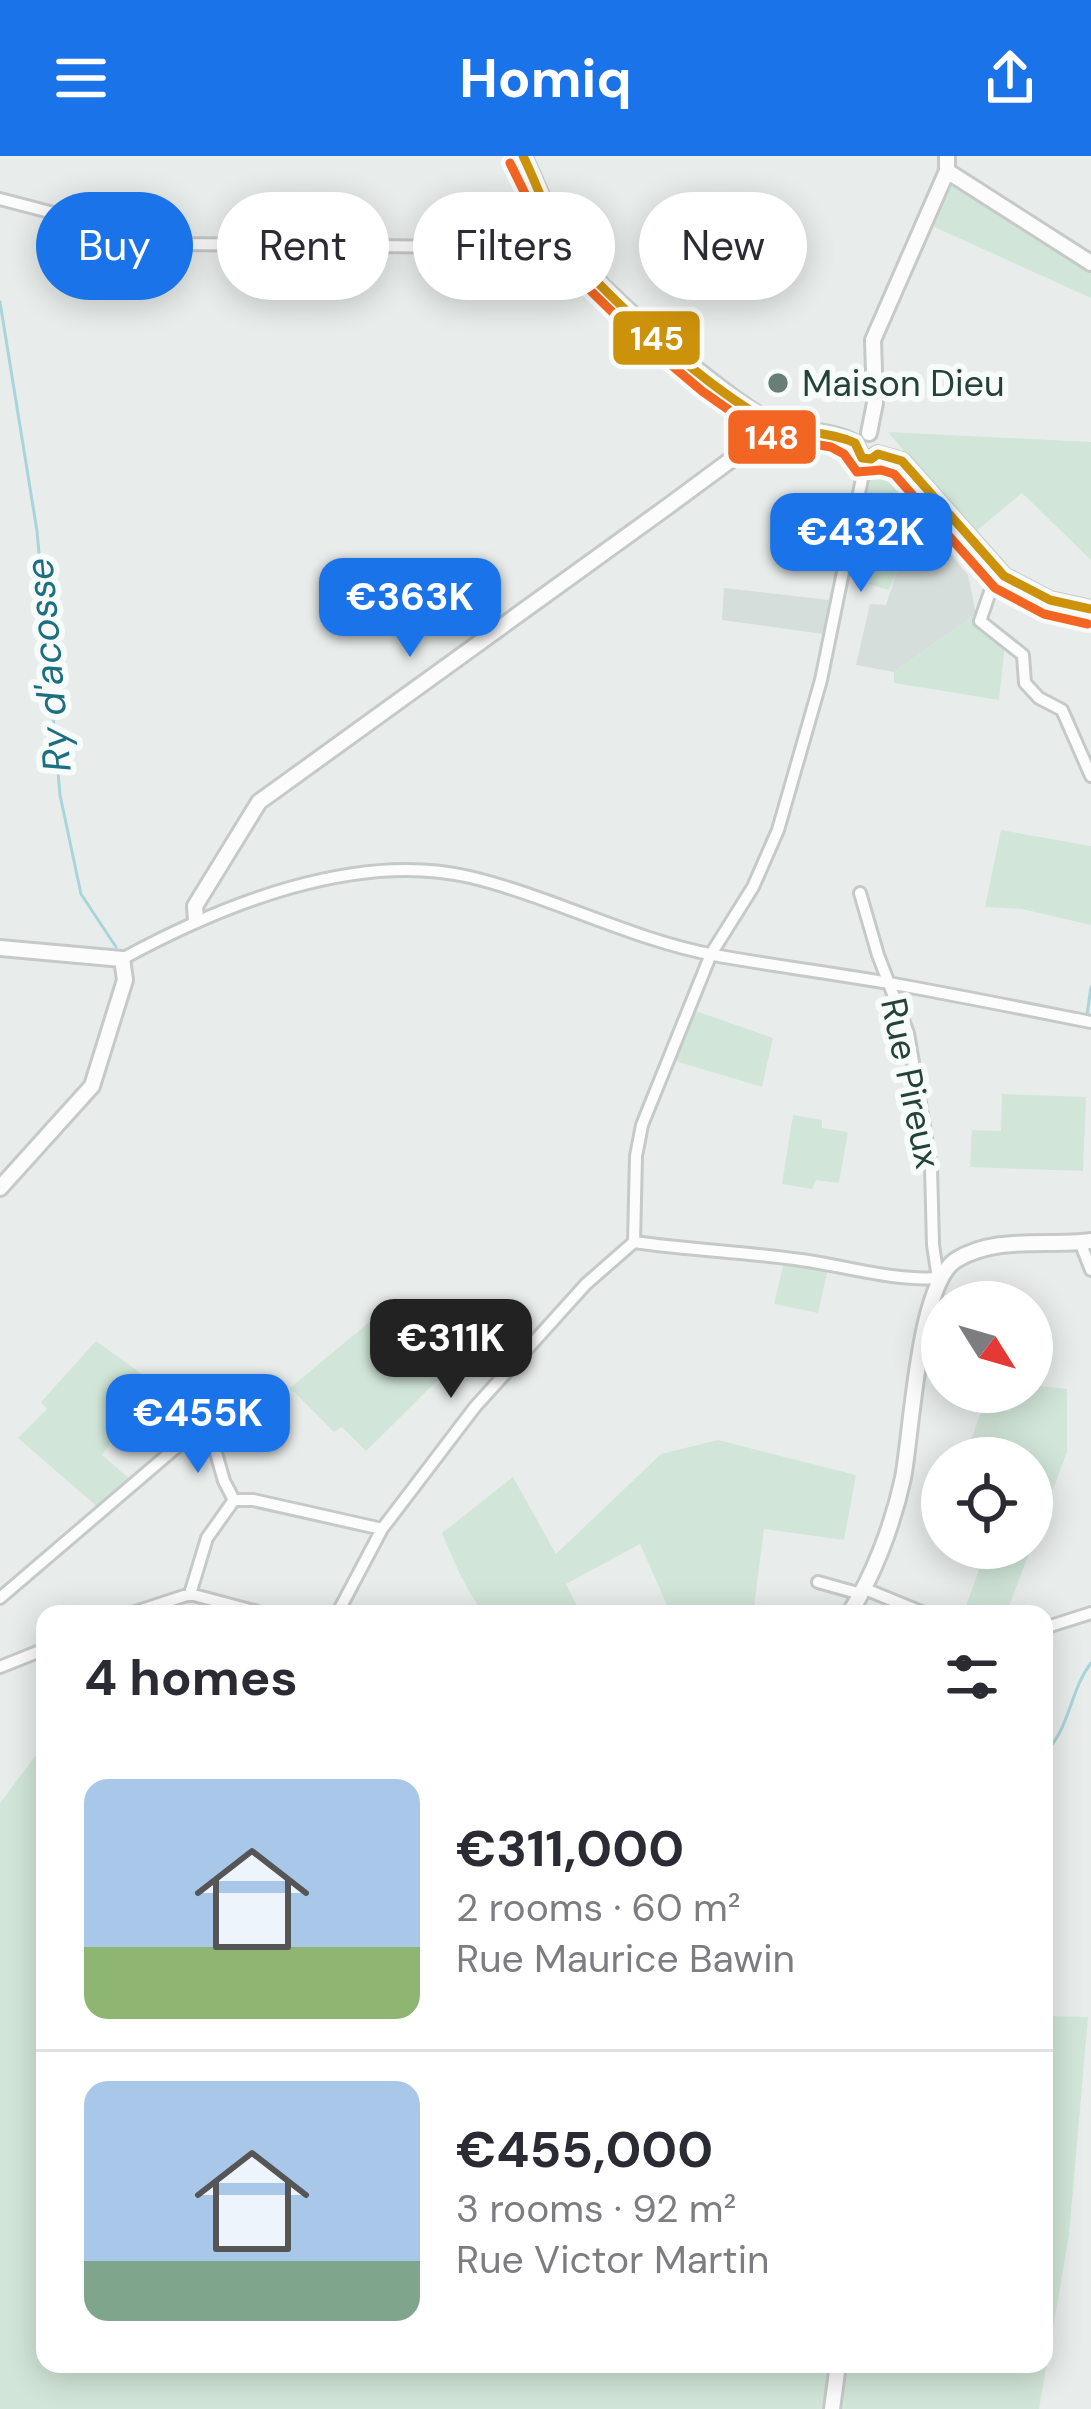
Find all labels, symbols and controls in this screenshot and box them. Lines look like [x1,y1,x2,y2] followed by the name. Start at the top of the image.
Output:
[459,43,632,114] text: Homiq
[48,45,114,111] icon: menu
[977,45,1043,111] icon: share
[36,192,193,300] chip: Buy
[217,192,389,300] chip: Rent
[413,192,615,300] chip: Filters
[639,192,807,300] chip: New
[611,309,702,367] line badge: 145
[630,317,684,360] text: 145
[802,360,1005,407] place label: Maison Dieu
[765,370,791,396] marker: Maison Dieu
[726,408,818,466] line badge: 148
[745,416,799,459] text: 148
[777,493,945,595] pin: €432K
[797,506,925,557] text: €432K
[13,556,83,774] water label: Ry d'acosse
[326,558,494,660] pin: €363K
[346,571,474,622] text: €363K
[870,993,952,1173] street label: Rue Pireux
[921,1281,1053,1413] north arrow
[921,1281,1053,1569] map controls
[367,1299,535,1401] pin: €311K
[397,1312,505,1363] text: €311K
[114,1374,282,1476] pin: €455K
[133,1387,263,1438] text: €455K
[921,1437,1053,1569] button: locate
[84,1644,298,1711] text: 4 homes
[939,1644,1005,1710] icon: filters
[456,1815,684,1882] text: €311,000
[180,1827,324,1971] icon: home
[456,1882,741,1933] text: 2 rooms · 60 m²
[456,1933,795,1984] text: Rue Maurice Bawin
[456,2116,713,2183] text: €455,000
[180,2129,324,2273] icon: home
[456,2183,736,2234] text: 3 rooms · 92 m²
[456,2234,769,2285] text: Rue Victor Martin

